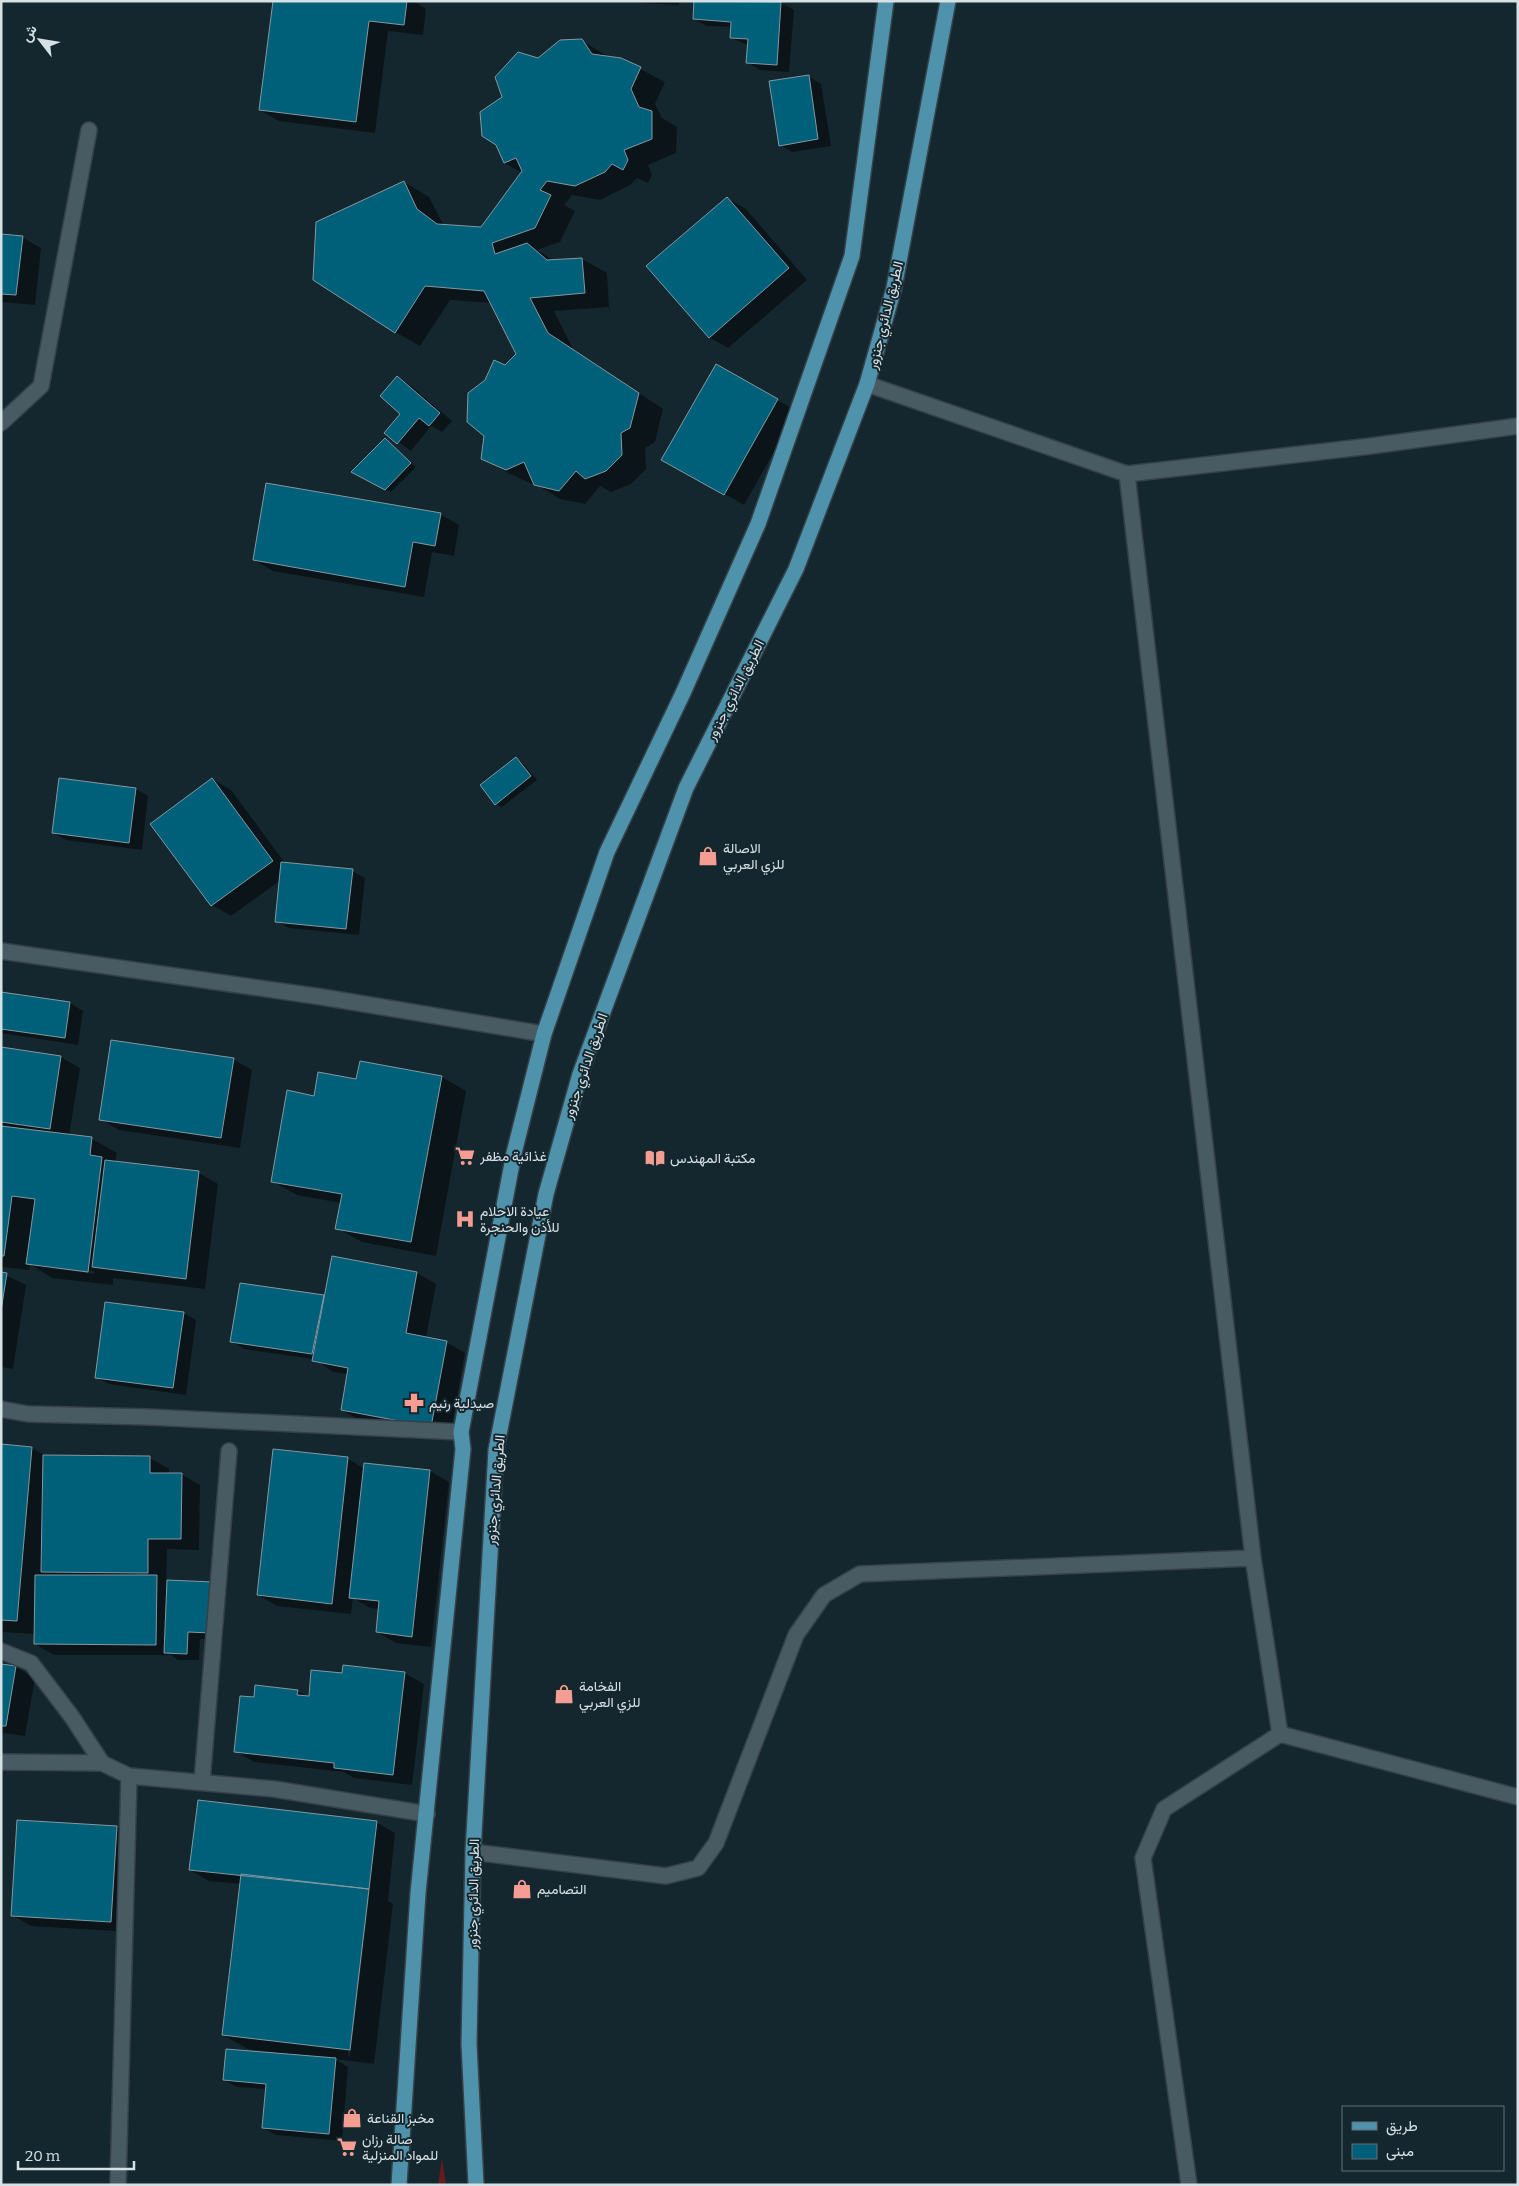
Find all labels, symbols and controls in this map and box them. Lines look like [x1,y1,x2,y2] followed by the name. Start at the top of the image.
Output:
[15,15,65,65] north arrow
[18,22,41,45] text: ش
[864,259,910,373] street label: الطريق الدائري جنزور
[702,637,771,746] street label: الطريق الدائري جنزور
[723,840,784,876] place label: الاصالة للزي العربي
[697,845,719,867] shop icon: الاصالة للزي العربي
[559,1011,614,1123] street label: الطريق الدائري جنزور
[454,1145,476,1167] supermarket icon: غذائية مظفر
[644,1147,666,1169] library icon: مكتبة المهندس
[479,1148,547,1165] place label: غذائية مظفر
[670,1150,756,1167] place label: مكتبة المهندس
[480,1203,560,1236] place label: عيادة الاحلام للأذن والحنجرة
[454,1208,476,1230] hospital icon: عيادة الاحلام للأذن والحنجرة
[403,1392,425,1414] pharmacy icon: صيدلية رنيم
[429,1395,494,1412] place label: صيدلية رنيم
[482,1434,512,1547] street label: الطريق الدائري جنزور
[579,1678,640,1714] place label: الفخامة للزي العربي
[553,1683,575,1705] shop icon: الفخامة للزي العربي
[464,1838,486,1951] street label: الطريق الدائري جنزور
[511,1878,533,1900] shop icon: التصاميم
[537,1881,586,1898] place label: التصاميم
[1342,2106,1504,2171] legend
[341,2107,363,2129] shop icon: مخبز القناعة
[367,2110,434,2127] place label: مخبز القناعة
[1386,2117,1418,2136] text: طريق
[362,2131,438,2164] place label: صالة رزان للمواد المنزلية
[336,2136,358,2158] supermarket icon: صالة رزان للمواد المنزلية
[18,2138,134,2170] scale bar
[1386,2142,1414,2161] text: مبنى
[25,2147,61,2165] text: 20 m

